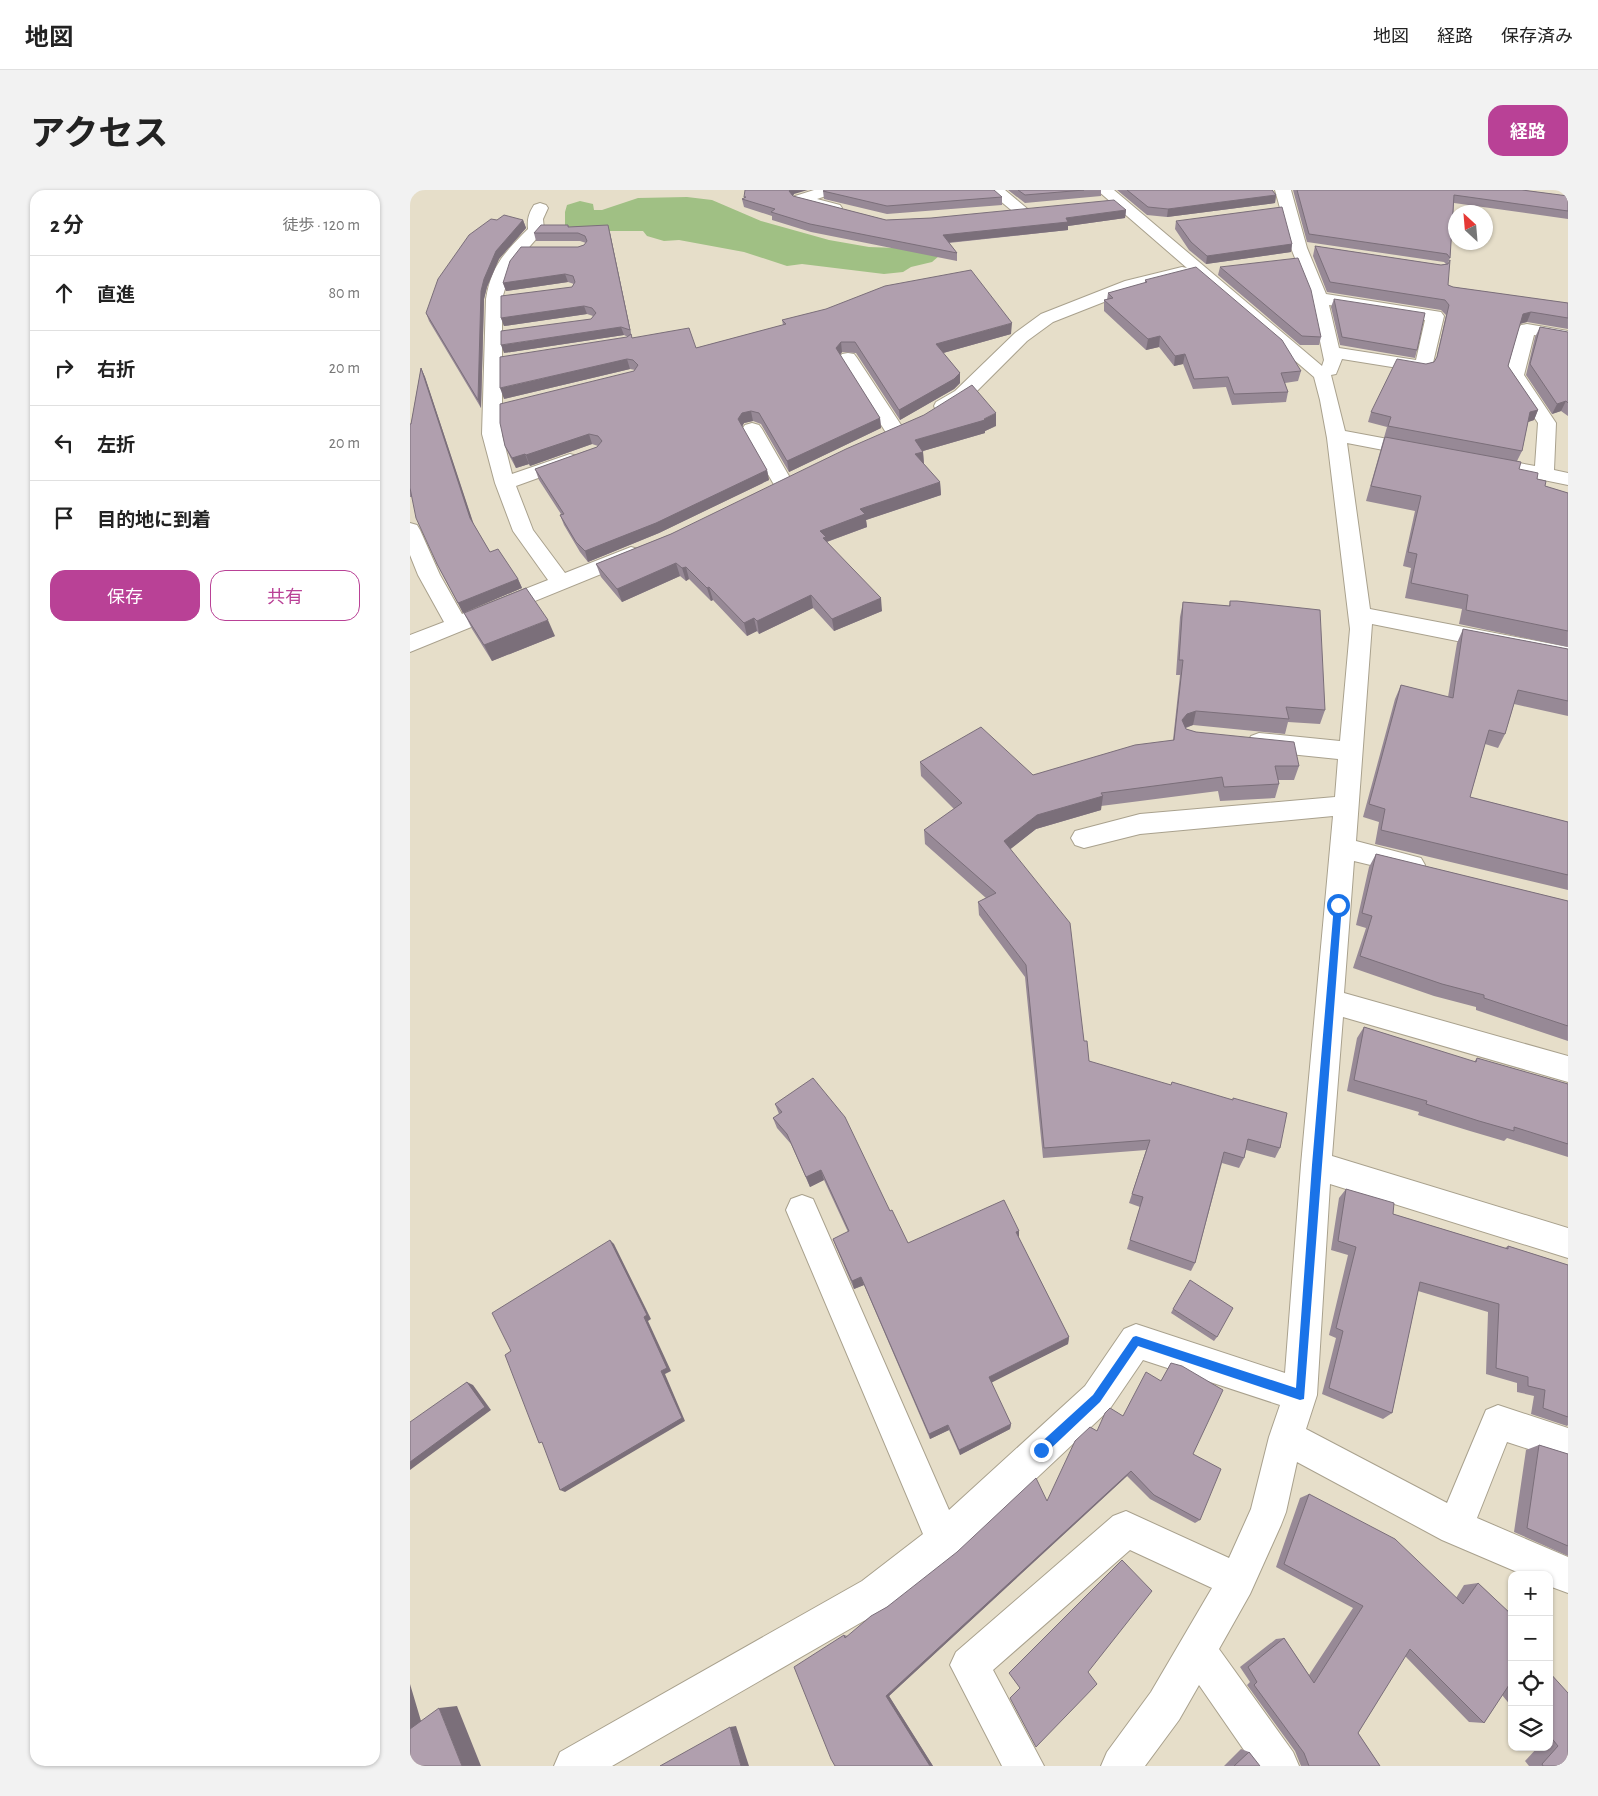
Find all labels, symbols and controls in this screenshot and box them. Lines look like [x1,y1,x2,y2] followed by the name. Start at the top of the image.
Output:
[25,26,73,50] text: 地図
[1373,28,1409,46] text: 地図
[1437,28,1473,46] text: 経路
[1501,28,1573,46] text: 保存済み
[1488,105,1568,156] button: 経路
[30,117,168,152] text: アクセス
[1448,205,1493,250] north arrow
[50,215,84,236] text: 2 分
[282,217,360,233] text: 徒歩 · 120 m
[50,279,78,307] icon: ahead
[329,285,360,301] text: 80 m
[97,286,135,305] text: 直進
[50,354,78,382] icon: right
[329,360,360,376] text: 20 m
[97,361,135,380] text: 右折
[50,429,78,457] icon: left
[329,435,360,451] text: 20 m
[97,436,135,455] text: 左折
[50,504,78,532] icon: arrive
[97,511,211,530] text: 目的地に到着
[50,570,200,621] button: 保存
[210,570,360,621] button: 共有
[1327,894,1350,917] route start
[1030,1439,1053,1462] route end
[1508,1571,1553,1751] map controls
[1508,1571,1553,1616] button: +
[1508,1616,1553,1661] button: −
[1508,1661,1553,1706] button: locate
[1508,1706,1553,1751] button: layers

